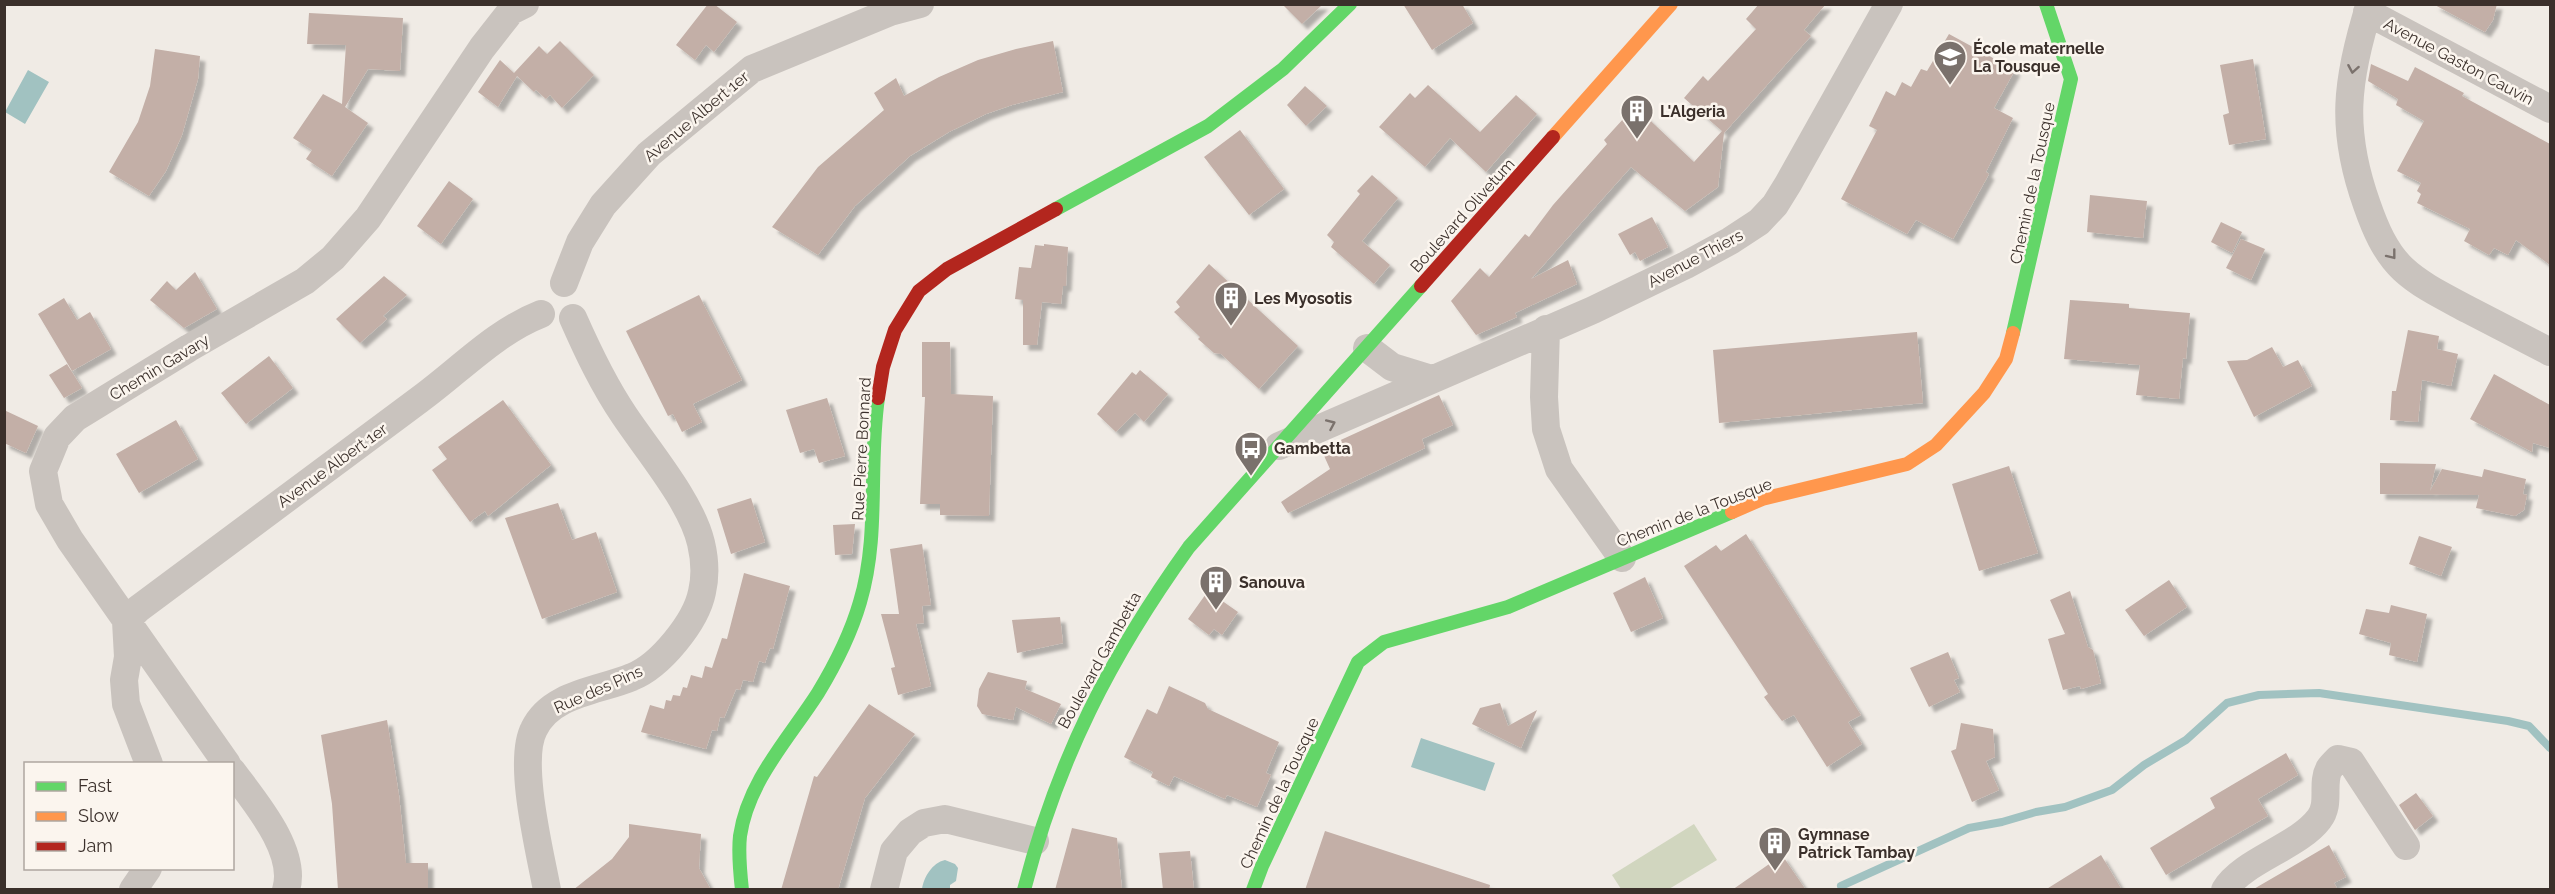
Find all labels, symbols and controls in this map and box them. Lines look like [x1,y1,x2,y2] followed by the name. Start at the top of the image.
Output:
[2381,14,2537,109] street label: Avenue Gaston Cauvin
[1973,38,2105,76] place label: École maternelle La Tousque
[1932,39,1968,86] school or university icon: École maternelle La Tousque
[2347,64,2359,73] one-way arrow
[640,67,753,166] street label: Avenue Albert 1er
[1619,93,1655,140] building icon: L'Algeria
[2006,100,2059,266] street label: Chemin de la Tousque
[1660,102,1725,121] place label: L'Algeria
[1406,154,1518,276] street label: Boulevard Olivetum
[1644,225,1746,291] street label: Avenue Thiers
[2384,248,2395,259] one-way arrow
[1213,280,1249,327] building icon: Les Myosotis
[1254,289,1352,308] place label: Les Myosotis
[106,330,213,405] street label: Chemin Gavary
[848,377,875,521] street label: Rue Pierre Bonnard
[274,419,391,512] street label: Avenue Albert 1er
[1325,419,1336,431] one-way arrow
[1233,430,1269,477] bus stop icon: Gambetta
[1274,439,1351,458] place label: Gambetta
[1614,474,1775,551] street label: Chemin de la Tousque
[1198,564,1234,611] building icon: Sanouva
[1239,573,1305,592] place label: Sanouva
[1054,589,1145,732] street label: Boulevard Gambetta
[551,661,646,717] street label: Rue des Pins
[1236,714,1323,872] street label: Chemin de la Tousque
[24,762,234,870] legend
[78,775,112,796] text: Fast
[78,805,119,826] text: Slow
[1757,825,1793,872] building icon: Gymnase Patrick Tambay
[1798,825,1915,862] place label: Gymnase Patrick Tambay
[78,835,113,856] text: Jam

